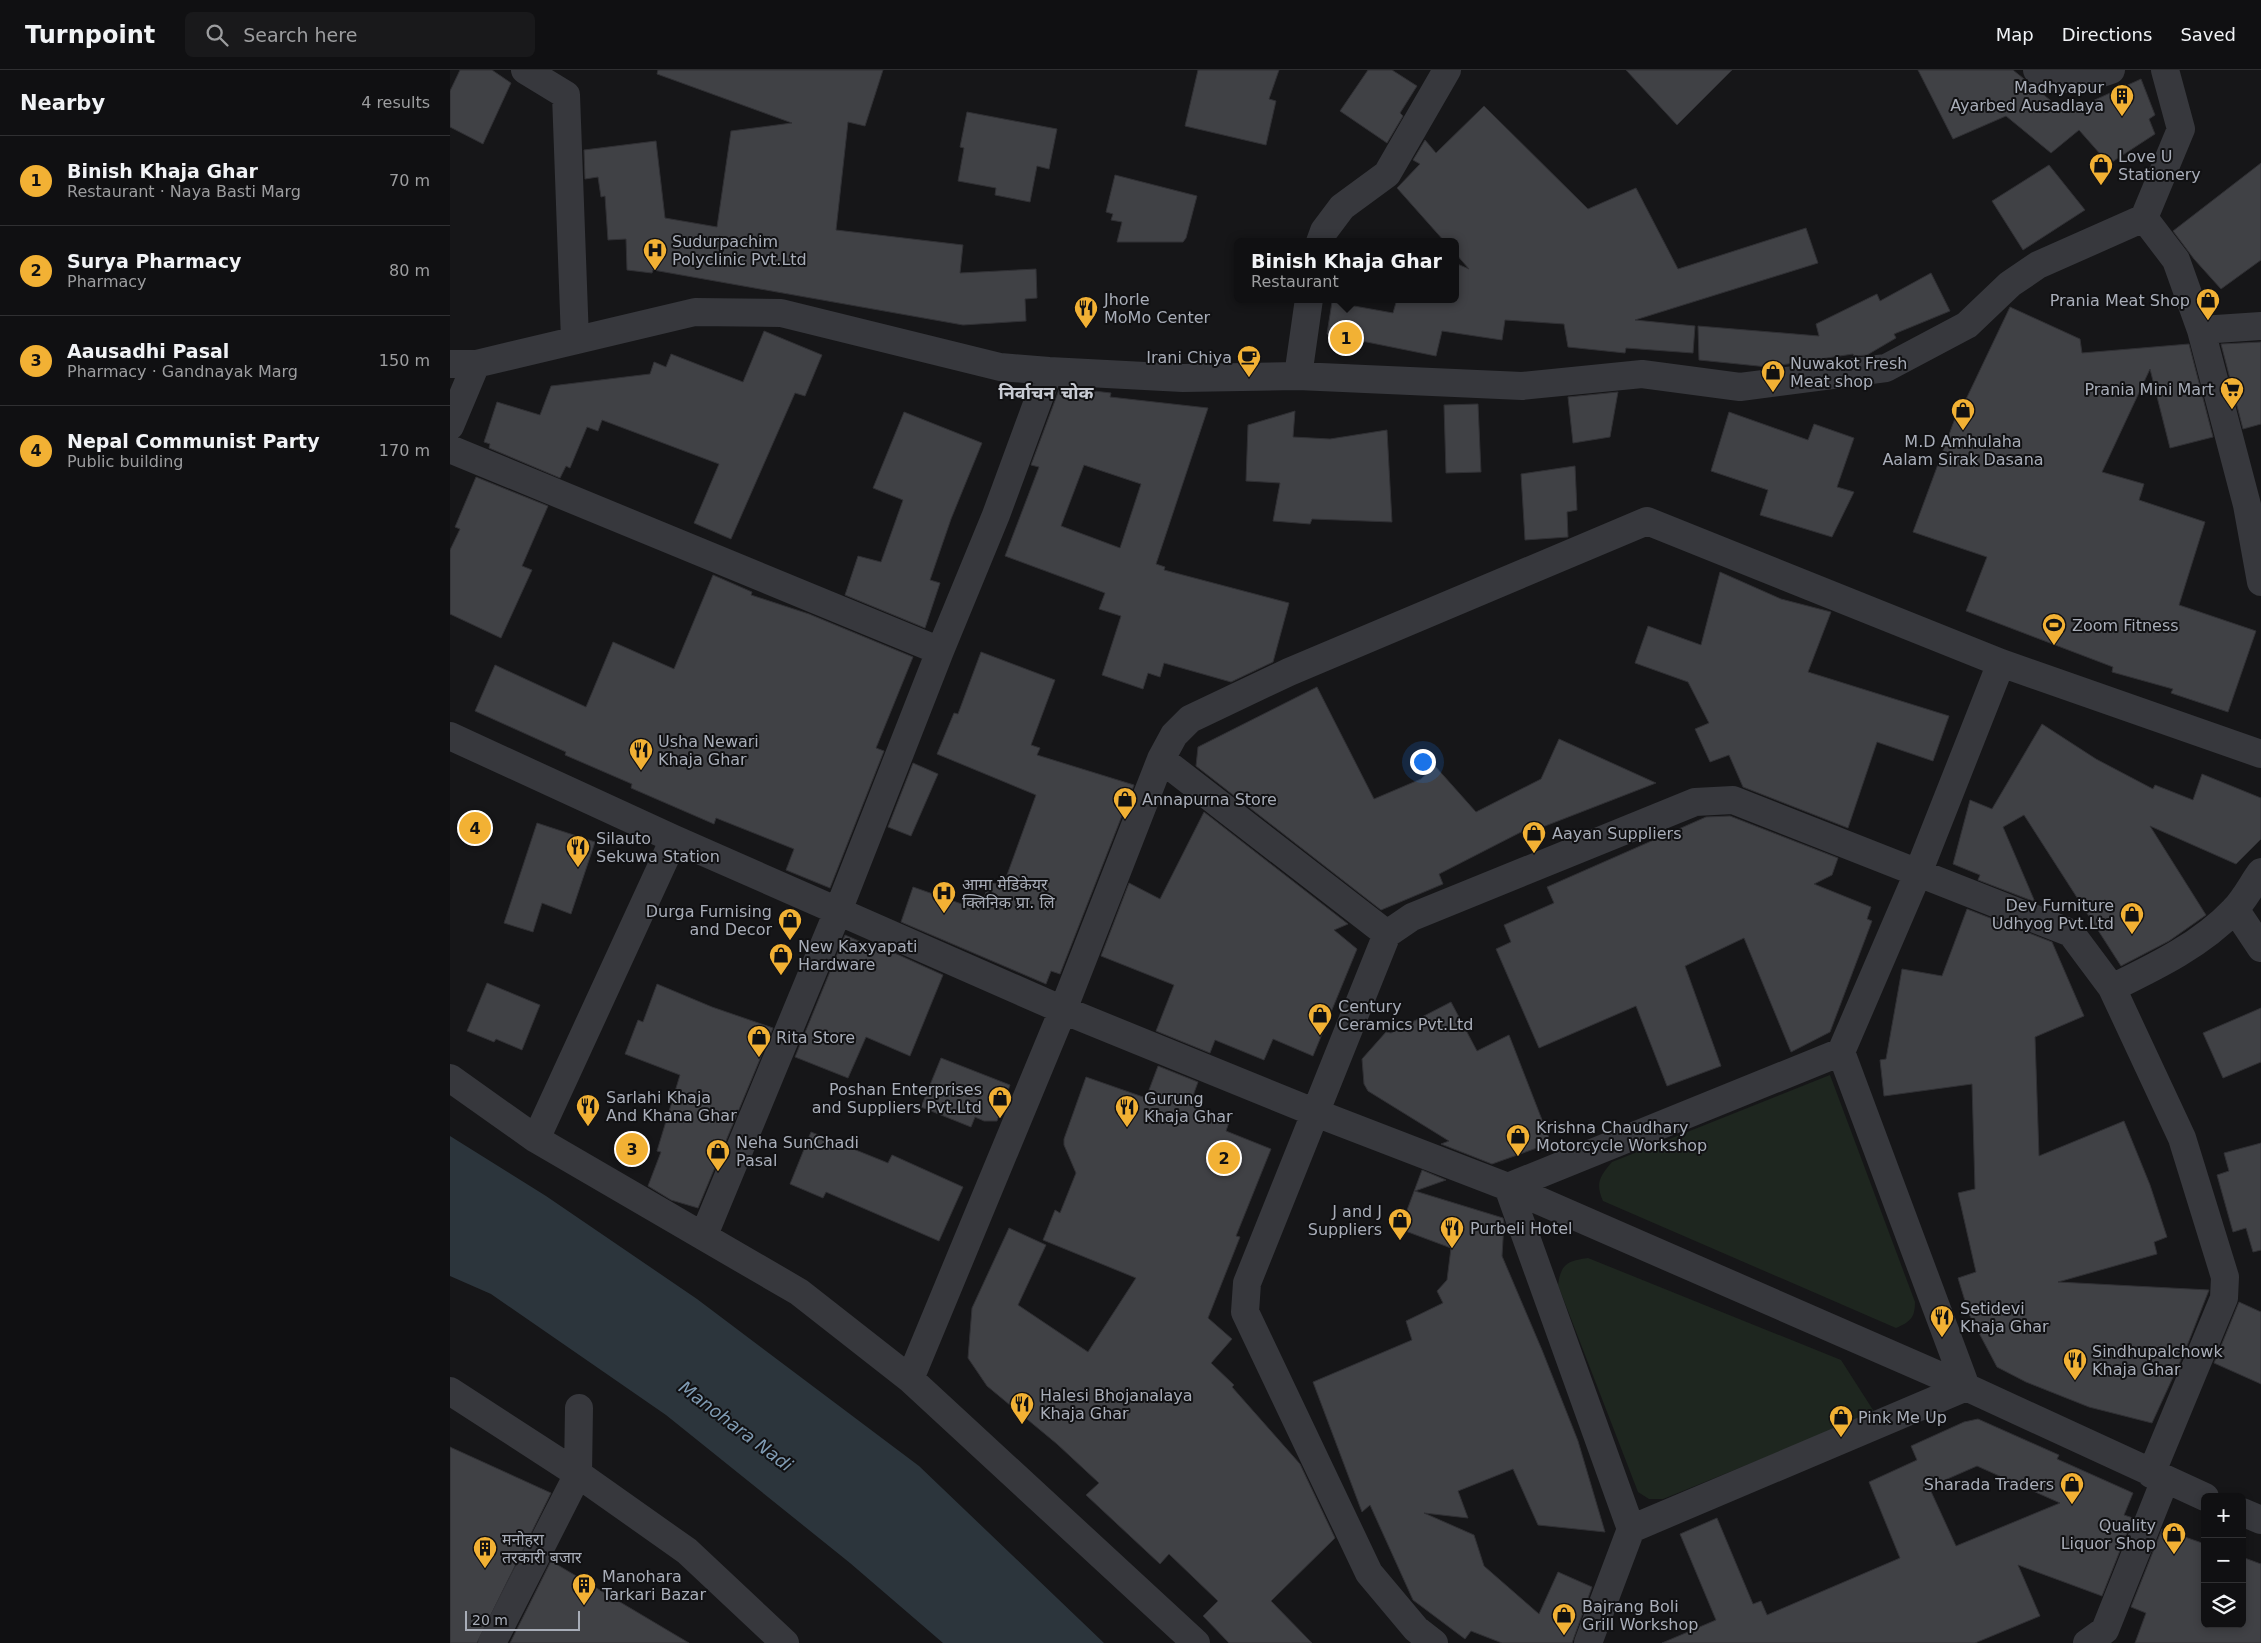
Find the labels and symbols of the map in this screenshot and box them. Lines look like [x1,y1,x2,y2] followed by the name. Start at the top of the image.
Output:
[1950,78,2104,115] place label: Madhyapur Ayarbed Ausadlaya
[2109,83,2135,117] building icon: Madhyapur Ayarbed Ausadlaya
[2118,147,2201,184] place label: Love U Stationery
[2088,152,2114,186] shop icon: Love U Stationery
[672,232,807,269] place label: Sudurpachim Polyclinic Pvt.Ltd
[642,237,668,271] hospital icon: Sudurpachim Polyclinic Pvt.Ltd
[2195,287,2221,321] shop icon: Prania Meat Shop
[1103,290,1211,327] place label: Jhorle MoMo Center
[2050,291,2190,310] place label: Prania Meat Shop
[1073,295,1099,329] restaurant icon: Jhorle MoMo Center
[1330,319,1362,357] pin: 1
[1236,344,1262,378] cafe icon: Irani Chiya
[1146,348,1232,367] place label: Irani Chiya
[1790,354,1907,391] place label: Nuwakot Fresh Meat shop
[1760,359,1786,393] shop icon: Nuwakot Fresh Meat shop
[2219,376,2245,410] supermarket icon: Prania Mini Mart
[2084,380,2214,399] place label: Prania Mini Mart
[998,382,1095,403] district label: निर्वाचन चोक
[1950,397,1976,431] shop icon: M.D Amhulaha Aalam Sirak Dasana
[1882,432,2044,469] place label: M.D Amhulaha Aalam Sirak Dasana
[2041,612,2067,646] sports icon: Zoom Fitness
[2072,616,2179,635] place label: Zoom Fitness
[658,732,759,769] place label: Usha Newari Khaja Ghar
[628,737,654,771] restaurant icon: Usha Newari Khaja Ghar
[1410,749,1436,775] your location
[1112,786,1138,820] shop icon: Annapurna Store
[1142,790,1277,809] place label: Annapurna Store
[459,809,491,847] pin: 4
[1521,820,1547,854] shop icon: Aayan Suppliers
[1552,824,1682,843] place label: Aayan Suppliers
[596,829,720,866] place label: Silauto Sekuwa Station
[565,834,591,868] restaurant icon: Silauto Sekuwa Station
[962,875,1056,912] place label: आमा मेडिकेयर क्लिनिक प्रा. लि
[931,880,957,914] hospital icon: आमा मेडिकेयर क्लिनिक प्रा. लि
[1992,896,2114,933] place label: Dev Furniture Udhyog Pvt.Ltd
[2119,901,2145,935] shop icon: Dev Furniture Udhyog Pvt.Ltd
[646,902,772,939] place label: Durga Furnising and Decor
[777,907,803,941] shop icon: Durga Furnising and Decor
[798,937,917,974] place label: New Kaxyapati Hardware
[768,942,794,976] shop icon: New Kaxyapati Hardware
[1338,997,1473,1034] place label: Century Ceramics Pvt.Ltd
[1307,1002,1333,1036] shop icon: Century Ceramics Pvt.Ltd
[746,1024,772,1058] shop icon: Rita Store
[776,1028,855,1047] place label: Rita Store
[812,1080,982,1117] place label: Poshan Enterprises and Suppliers Pvt.Ltd
[987,1085,1013,1119] shop icon: Poshan Enterprises and Suppliers Pvt.Ltd
[606,1088,737,1125] place label: Sarlahi Khaja And Khana Ghar
[1144,1089,1233,1126] place label: Gurung Khaja Ghar
[575,1093,601,1127] restaurant icon: Sarlahi Khaja And Khana Ghar
[1114,1094,1140,1128] restaurant icon: Gurung Khaja Ghar
[1536,1118,1707,1155] place label: Krishna Chaudhary Motorcycle Workshop
[1505,1123,1531,1157] shop icon: Krishna Chaudhary Motorcycle Workshop
[616,1130,648,1168] pin: 3
[736,1133,859,1170] place label: Neha SunChadi Pasal
[705,1138,731,1172] shop icon: Neha SunChadi Pasal
[1208,1139,1240,1177] pin: 2
[1308,1202,1382,1239] place label: J and J Suppliers
[1387,1207,1413,1241] shop icon: J and J Suppliers
[1439,1215,1465,1249] restaurant icon: Purbeli Hotel
[1470,1219,1572,1238] place label: Purbeli Hotel
[1960,1299,2049,1336] place label: Setidevi Khaja Ghar
[1929,1304,1955,1338] restaurant icon: Setidevi Khaja Ghar
[2092,1342,2223,1379] place label: Sindhupalchowk Khaja Ghar
[2062,1347,2088,1381] restaurant icon: Sindhupalchowk Khaja Ghar
[675,1377,797,1475] water label: Manohara Nadi
[1040,1386,1193,1423] place label: Halesi Bhojanalaya Khaja Ghar
[1009,1391,1035,1425] restaurant icon: Halesi Bhojanalaya Khaja Ghar
[1828,1404,1854,1438] shop icon: Pink Me Up
[1858,1408,1947,1427] place label: Pink Me Up
[2059,1471,2085,1505] shop icon: Sharada Traders
[1924,1475,2054,1494] place label: Sharada Traders
[2061,1516,2156,1553] place label: Quality Liquor Shop
[2161,1521,2187,1555] shop icon: Quality Liquor Shop
[502,1530,582,1567] place label: मनोहरा तरकारी बजार
[472,1535,498,1569] building icon: मनोहरा तरकारी बजार
[601,1567,706,1604] place label: Manohara Tarkari Bazar
[571,1572,597,1606] building icon: Manohara Tarkari Bazar
[1582,1597,1698,1634] place label: Bajrang Boli Grill Workshop
[1551,1602,1577,1636] shop icon: Bajrang Boli Grill Workshop
[465,1608,580,1631] scale bar

